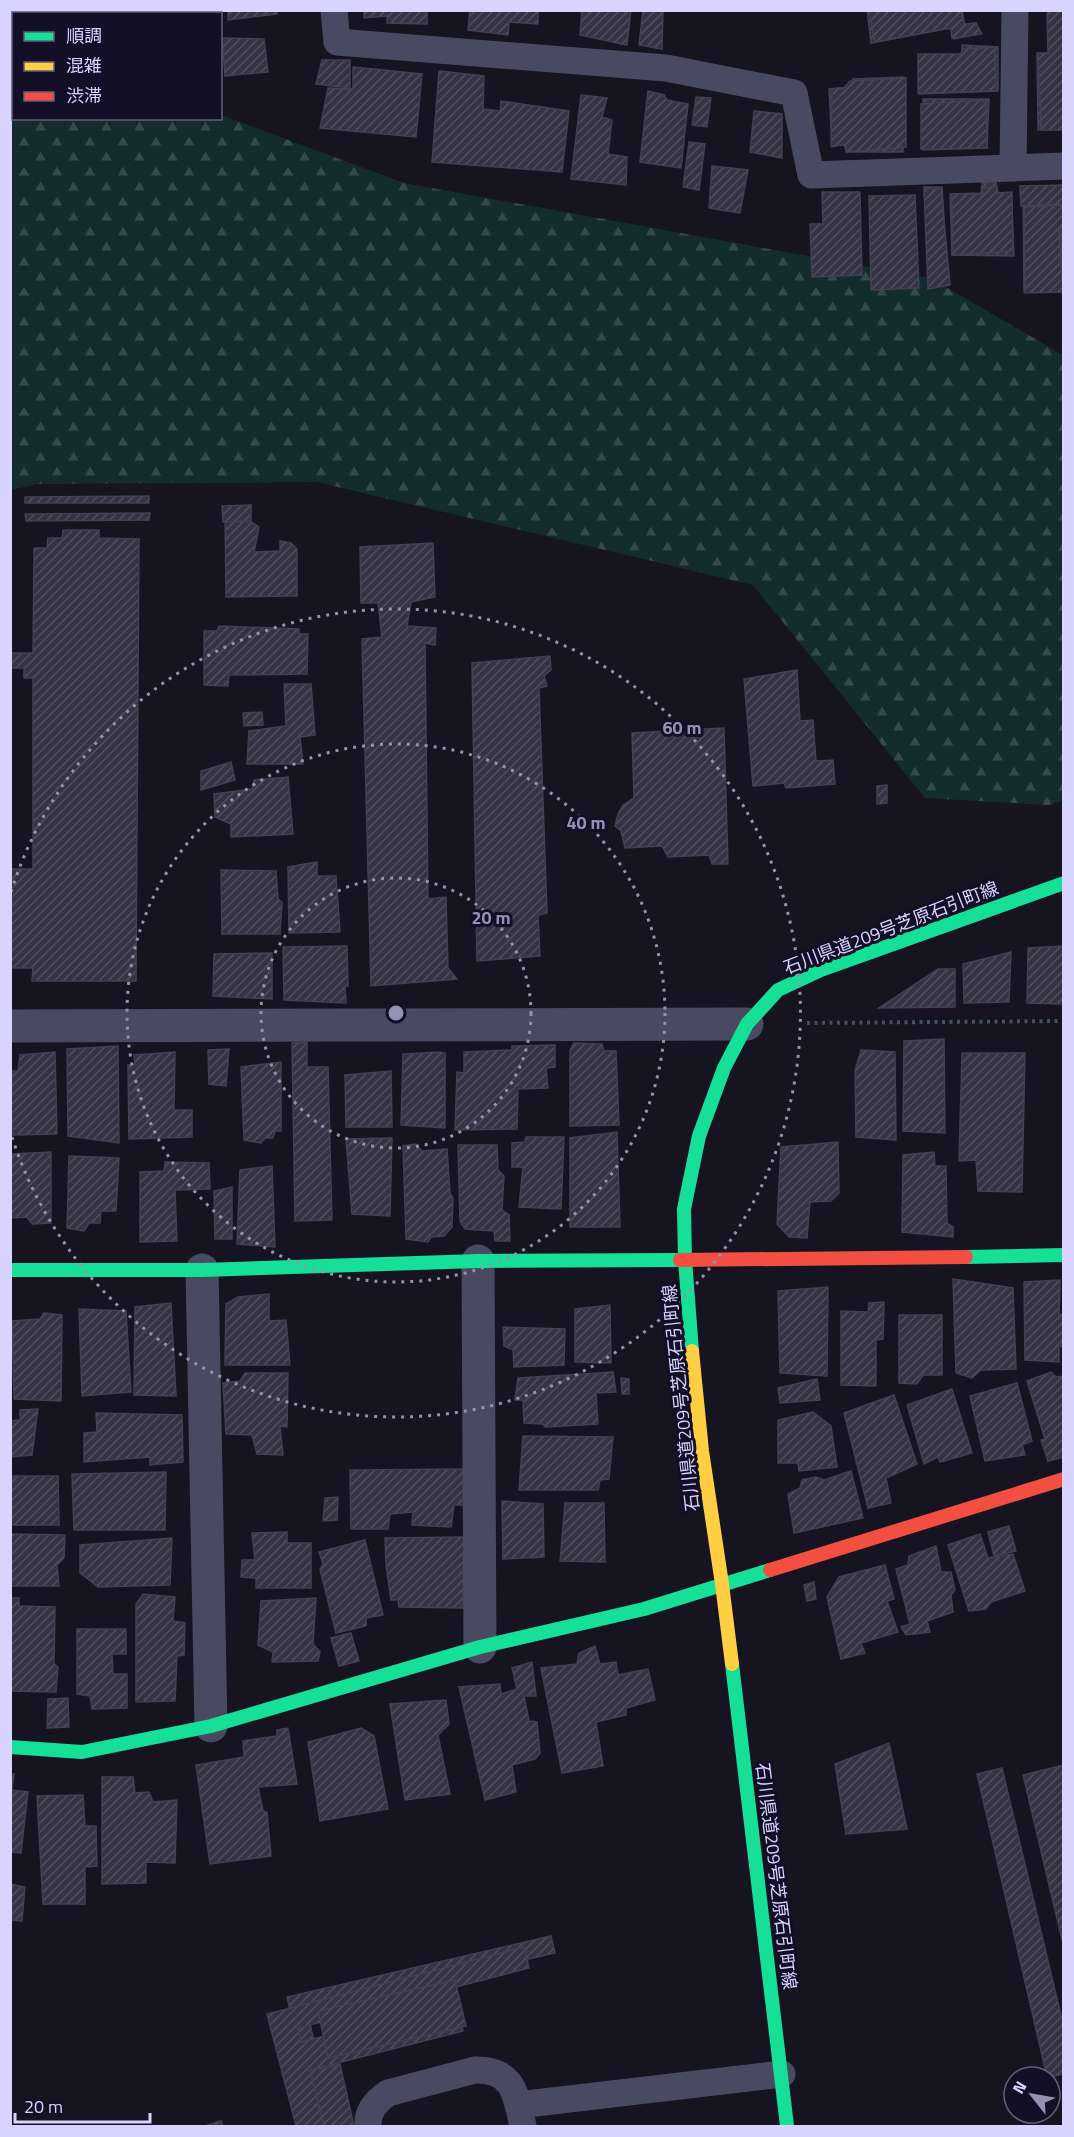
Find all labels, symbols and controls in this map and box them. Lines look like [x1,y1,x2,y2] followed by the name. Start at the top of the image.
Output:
[12,12,222,120] legend
[66,22,102,49] text: 順調
[66,52,102,79] text: 混雑
[66,82,102,109] text: 渋滞
[662,714,702,741] text: 60 m
[566,809,606,836] text: 40 m
[779,874,1002,981] street label: 石川県道209号芝原石引町線
[471,904,511,931] text: 20 m
[386,1003,406,1023] centre of rings
[655,1283,706,1513] street label: 石川県道209号芝原石引町線
[749,1761,804,1991] street label: 石川県道209号芝原石引町線
[1002,2065,1062,2125] north arrow
[1006,2076,1032,2098] text: N
[15,2086,150,2124] scale bar
[24,2093,63,2120] text: 20 m

